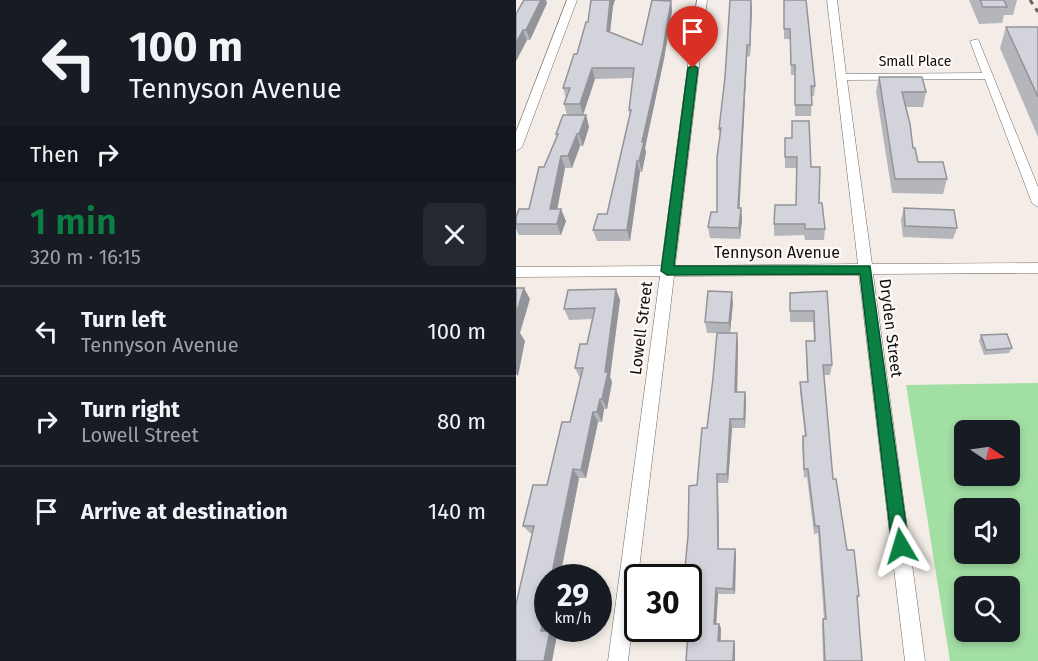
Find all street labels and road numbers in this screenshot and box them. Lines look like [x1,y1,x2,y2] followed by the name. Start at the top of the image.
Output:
[879,53,951,70] street label: Small Place
[714,243,840,262] street label: Tennyson Avenue
[876,277,907,379] street label: Dryden Street
[626,280,656,376] street label: Lowell Street

